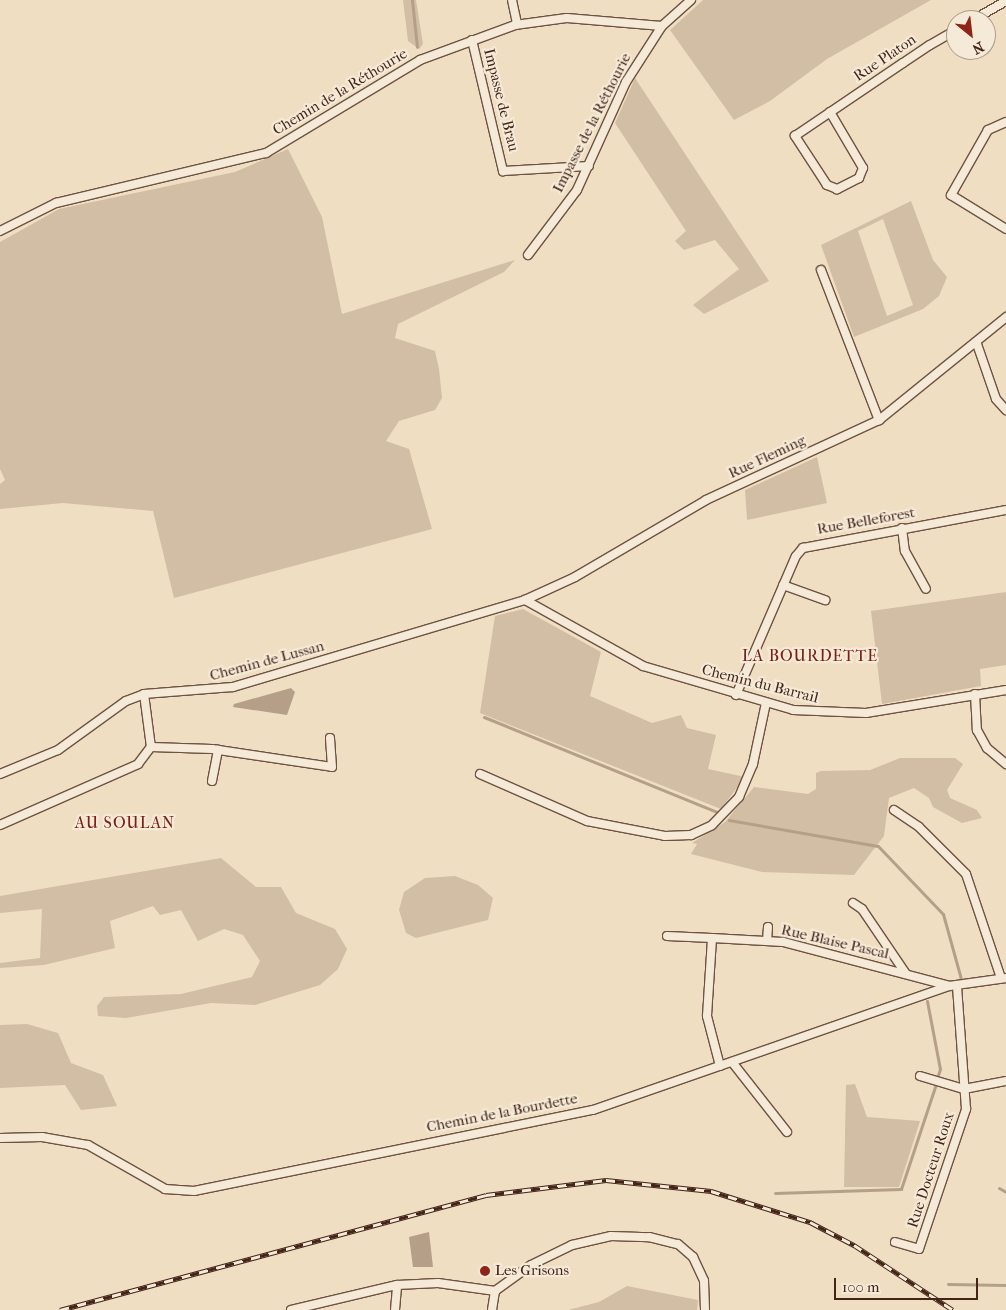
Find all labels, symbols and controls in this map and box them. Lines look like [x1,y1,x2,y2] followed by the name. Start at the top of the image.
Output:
[946,10,996,60] north arrow
[850,31,920,85] street label: Rue Platon
[969,38,987,58] text: N
[269,45,411,139] street label: Chemin de la Réthourie
[480,47,522,153] street label: Impasse de Brau
[549,50,635,196] street label: Impasse de la Réthourie
[726,431,808,483] street label: Rue Fleming
[816,504,916,538] street label: Rue Belleforest
[208,637,326,685] street label: Chemin de Lussan
[740,646,880,666] district label: LA BOURDETTE
[700,661,820,707] street label: Chemin du Barrail
[74,813,176,833] district label: AU SOULAN
[779,921,891,963] street label: Rue Blaise Pascal
[425,1090,579,1136] street label: Chemin de la Bourdette
[904,1110,958,1230] street label: Rue Docteur Roux
[495,1262,569,1280] place label: Les Grisons
[479,1265,491,1277] marker: Les Grisons
[836,1268,980,1300] scale bar
[842,1278,880,1296] text: 100 m

